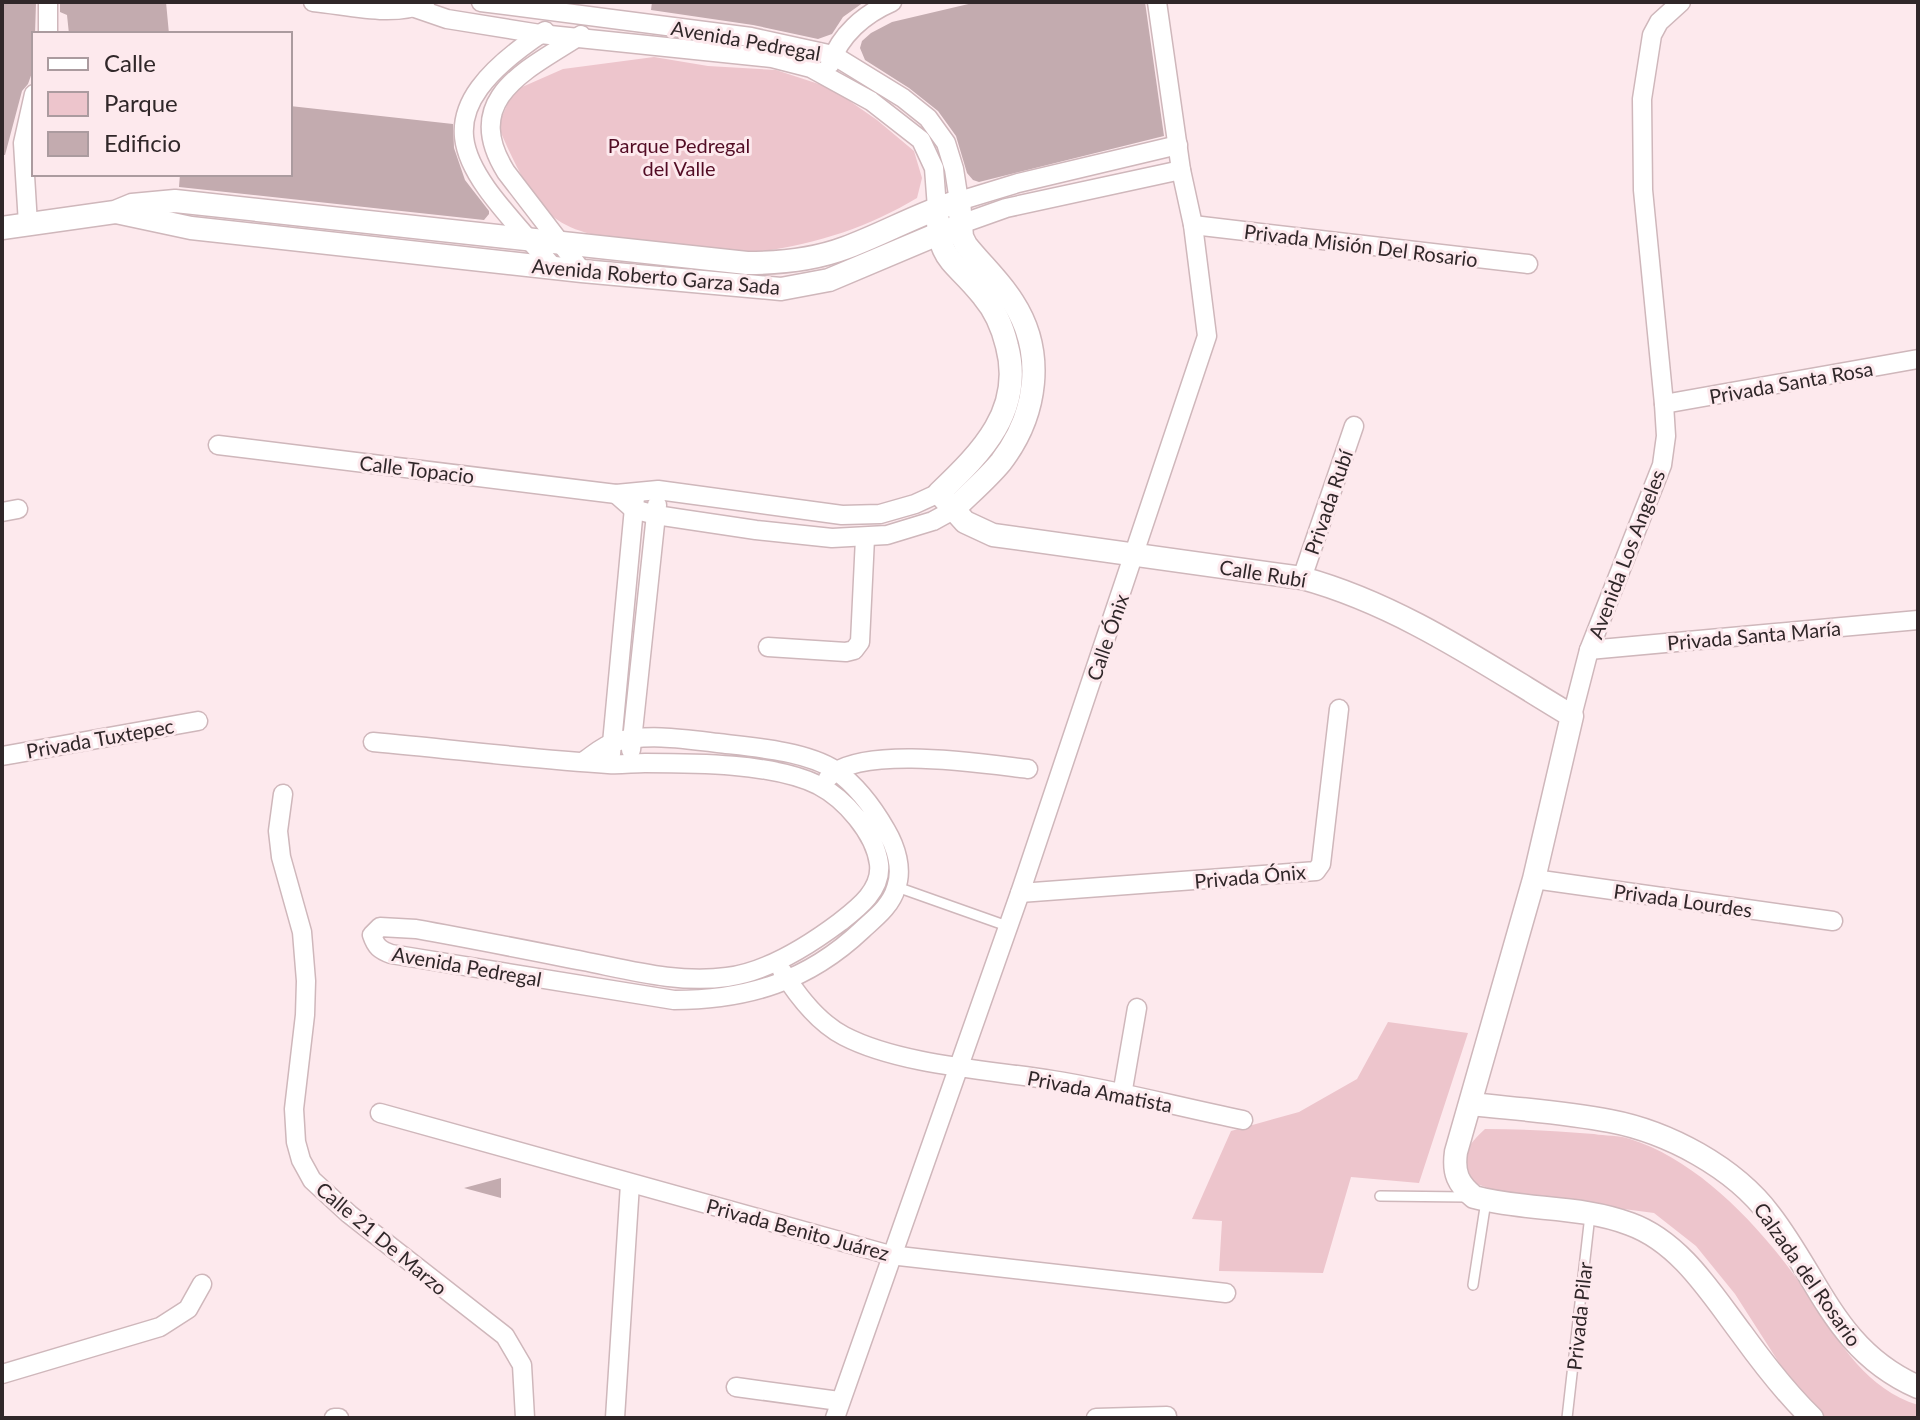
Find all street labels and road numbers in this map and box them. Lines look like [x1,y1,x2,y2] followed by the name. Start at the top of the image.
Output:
[669,15,823,65] street label: Avenida Pedregal
[1243,219,1479,271] street label: Privada Misión Del Rosario
[531,253,781,299] street label: Avenida Roberto Garza Sada
[1707,356,1875,408] street label: Privada Santa Rosa
[1299,445,1358,558] street label: Privada Rubí
[358,450,476,488] street label: Calle Topacio
[1583,466,1669,642] street label: Avenida Los Angeles
[1218,554,1309,592] street label: Calle Rubí
[1081,590,1133,684] street label: Calle Ónix
[1666,615,1842,655] street label: Privada Santa María
[24,713,176,763] street label: Privada Tuxtepec
[1193,859,1307,893] street label: Privada Ónix
[1612,878,1754,922] street label: Privada Lourdes
[390,941,544,991] street label: Avenida Pedregal
[1025,1065,1175,1117] street label: Privada Amatista
[312,1176,452,1300] street label: Calle 21 De Marzo
[704,1193,892,1265] street label: Privada Benito Juárez
[1749,1197,1867,1351] street label: Calzada del Rosario
[1561,1260,1597,1371] street label: Privada Pilar

